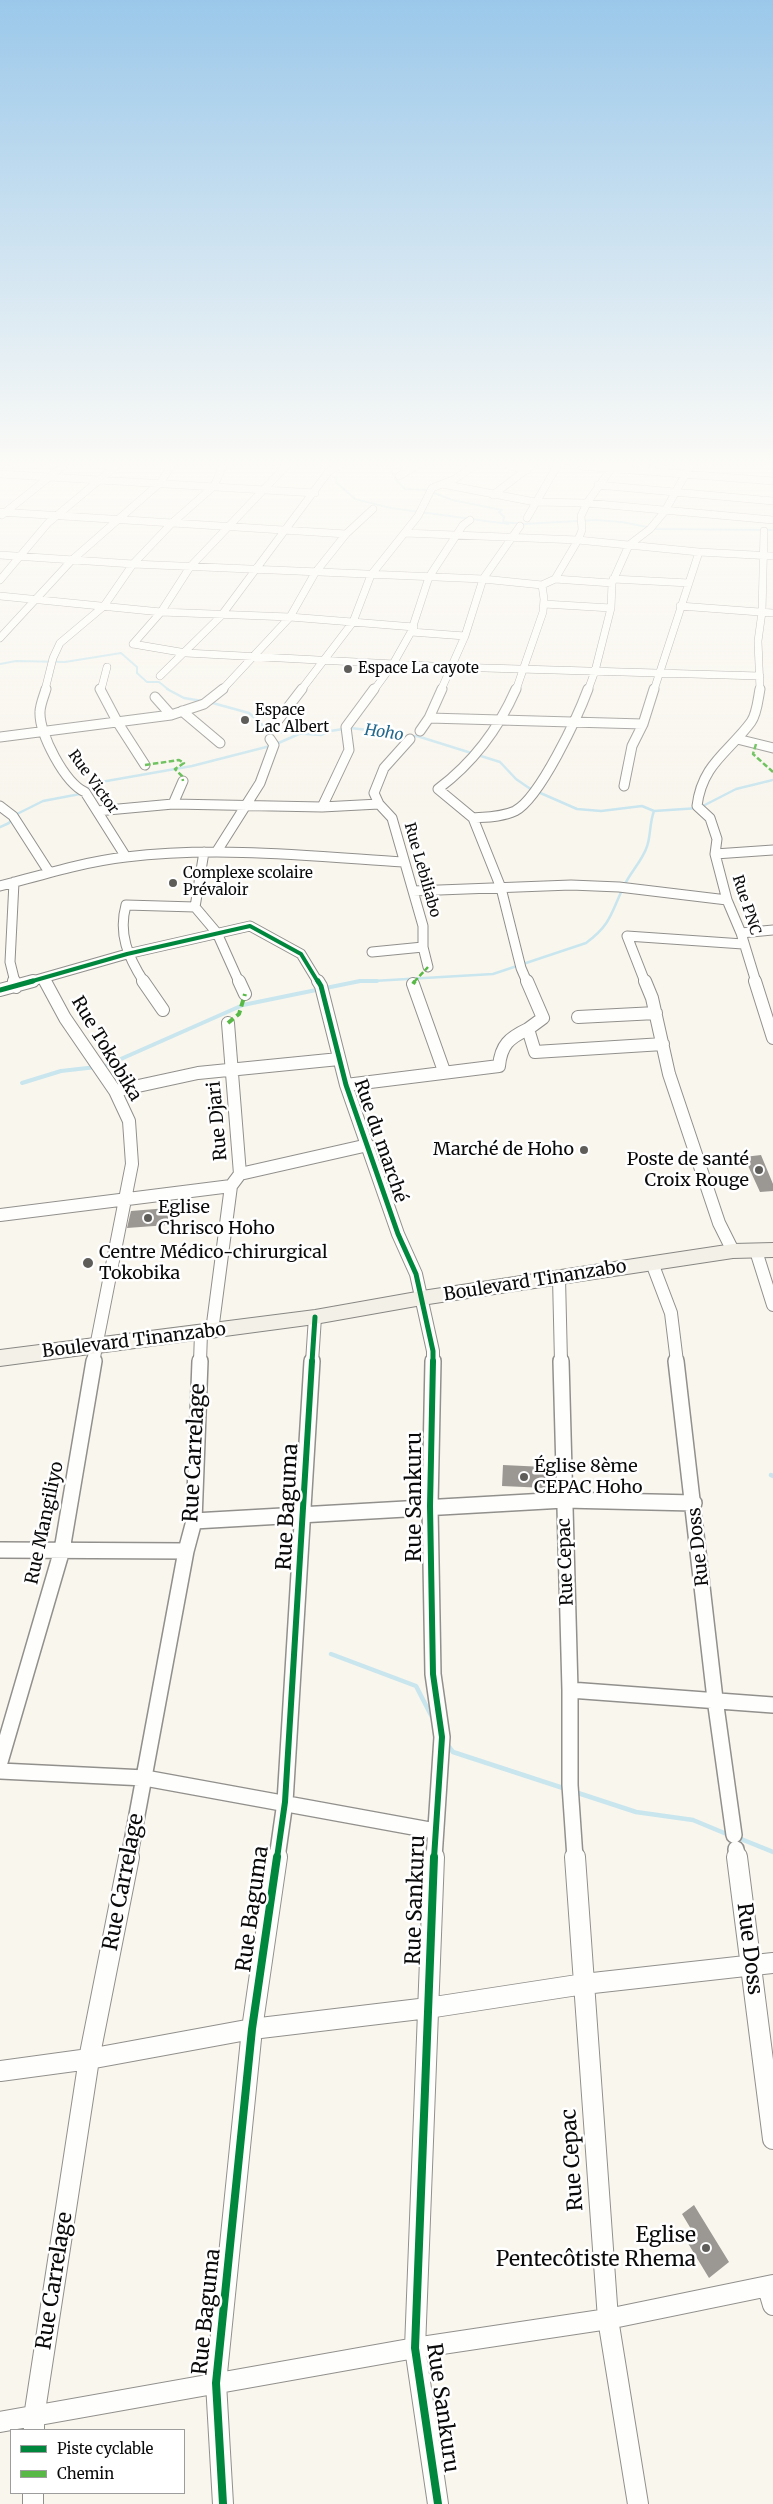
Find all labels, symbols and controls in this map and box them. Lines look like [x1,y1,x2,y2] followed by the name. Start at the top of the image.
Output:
[358,660,479,678] place label: Espace La cayote
[342,663,354,675] marker: Espace La cayote
[255,702,329,737] place label: Espace Lac Albert
[239,714,251,726] marker: Espace Lac Albert
[363,721,405,745] water label: Hoho
[64,747,122,817] street label: Rue Victor
[400,821,444,919] street label: Rue Lebiliabo
[183,865,313,900] place label: Complexe scolaire Prévaloir
[728,873,764,937] street label: Rue PNC
[167,877,179,889] marker: Complexe scolaire Prévaloir
[66,993,146,1105] street label: Rue Tokobika
[349,1077,411,1205] street label: Rue du marché
[204,1080,232,1162] street label: Rue Djari
[433,1139,574,1161] place label: Marché de Hoho
[578,1144,590,1156] marker: Marché de Hoho
[627,1149,749,1192] place label: Poste de santé Croix Rouge
[753,1164,765,1176] marker: Poste de santé Croix Rouge
[158,1197,275,1240] place label: Eglise Chrisco Hoho
[142,1212,154,1224] marker: Eglise Chrisco Hoho
[99,1242,328,1284] place label: Centre Médico-chirurgical Tokobika
[81,1256,95,1270] marker: Centre Médico-chirurgical Tokobika
[442,1256,628,1306] street label: Boulevard Tinanzabo
[41,1319,227,1363] street label: Boulevard Tinanzabo
[179,1383,211,1523] street label: Rue Carrelage
[402,1432,428,1562] street label: Rue Sankuru
[272,1443,304,1571] street label: Rue Baguma
[534,1456,643,1498] place label: Église 8ème CEPAC Hoho
[21,1460,69,1586] street label: Rue Mangiliyo
[518,1471,530,1483] marker: Église 8ème CEPAC Hoho
[684,1506,714,1588] street label: Rue Doss
[554,1518,578,1606] street label: Rue Cepac
[98,1811,150,1953] street label: Rue Carrelage
[401,1834,431,1966] street label: Rue Sankuru
[232,1844,274,1974] street label: Rue Baguma
[731,1902,767,1996] street label: Rue Doss
[557,2108,589,2212] street label: Rue Cepac
[32,2210,78,2352] street label: Rue Carrelage
[496,2223,696,2273] place label: Eglise Pentecôtiste Rhema
[700,2242,712,2254] marker: Eglise Pentecôtiste Rhema
[188,2247,226,2377] street label: Rue Baguma
[420,2342,464,2474] street label: Rue Sankuru
[10,2429,185,2494] legend
[57,2439,153,2458] text: Piste cyclable
[57,2464,114,2483] text: Chemin

